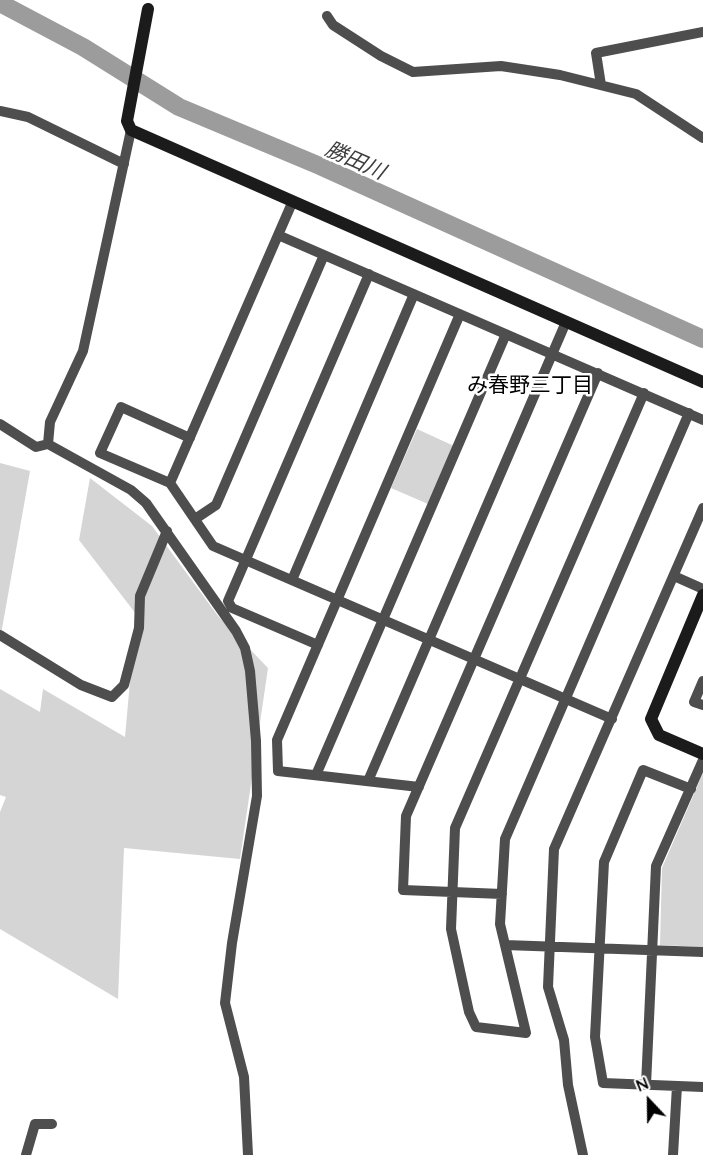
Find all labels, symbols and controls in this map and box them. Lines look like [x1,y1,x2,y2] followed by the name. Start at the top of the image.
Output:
[321,137,389,185] water label: 勝田川
[467,373,593,399] district label: み春野三丁目
[619,1071,679,1131] north arrow
[633,1073,651,1096] text: N

